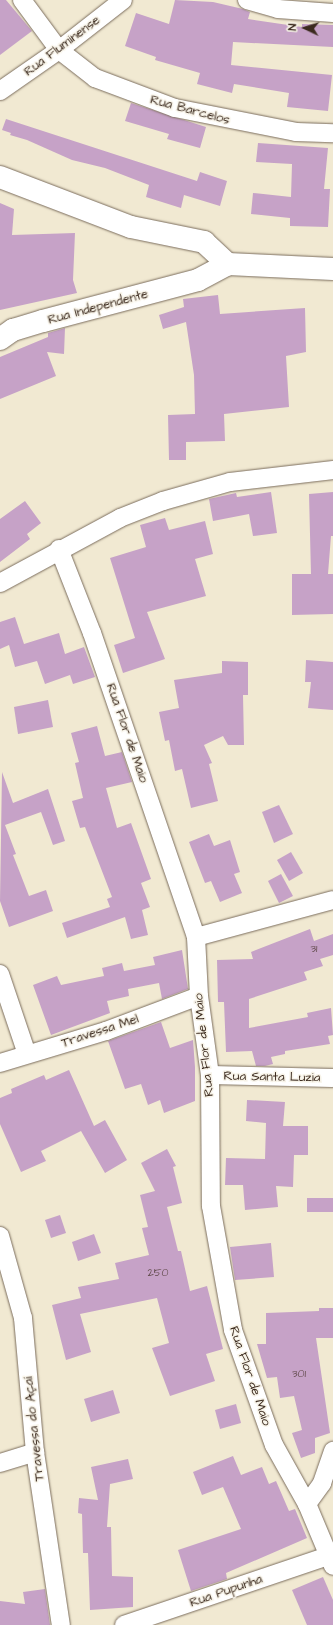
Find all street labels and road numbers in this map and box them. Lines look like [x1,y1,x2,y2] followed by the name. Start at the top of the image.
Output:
[21,12,103,80] street label: Rua Fluminense
[148,92,232,128] street label: Rua Barcelos
[46,286,150,328] street label: Rua Independente
[103,681,151,785] street label: Rua Flor de Maio
[191,992,217,1098] street label: Rua Flor de Maio
[59,1011,141,1051] street label: Travessa Mel
[223,1068,321,1086] street label: Rua Santa Luzia
[226,1324,274,1428] street label: Rua Flor de Maio
[21,1376,47,1482] street label: Travessa do Açaí
[188,1571,264,1611] street label: Rua Pupunha

